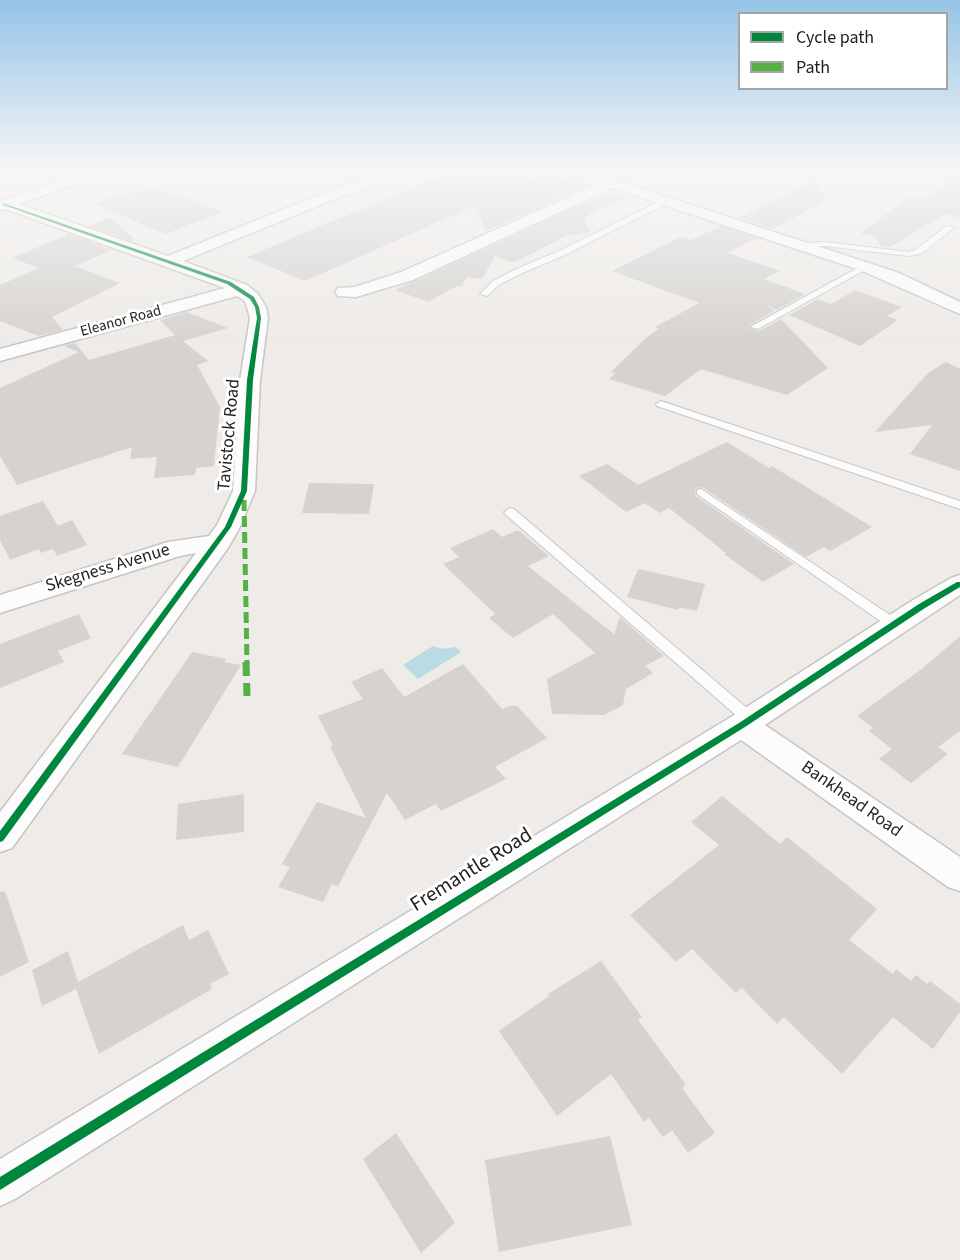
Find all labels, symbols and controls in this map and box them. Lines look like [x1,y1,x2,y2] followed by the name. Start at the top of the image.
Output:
[738,12,948,90] legend
[796,25,874,50] text: Cycle path
[796,55,830,80] text: Path
[78,303,164,341] street label: Eleanor Road
[214,378,246,492] street label: Tavistock Road
[43,540,173,598] street label: Skegness Avenue
[796,757,906,843] street label: Bankhead Road
[406,823,538,919] street label: Fremantle Road

